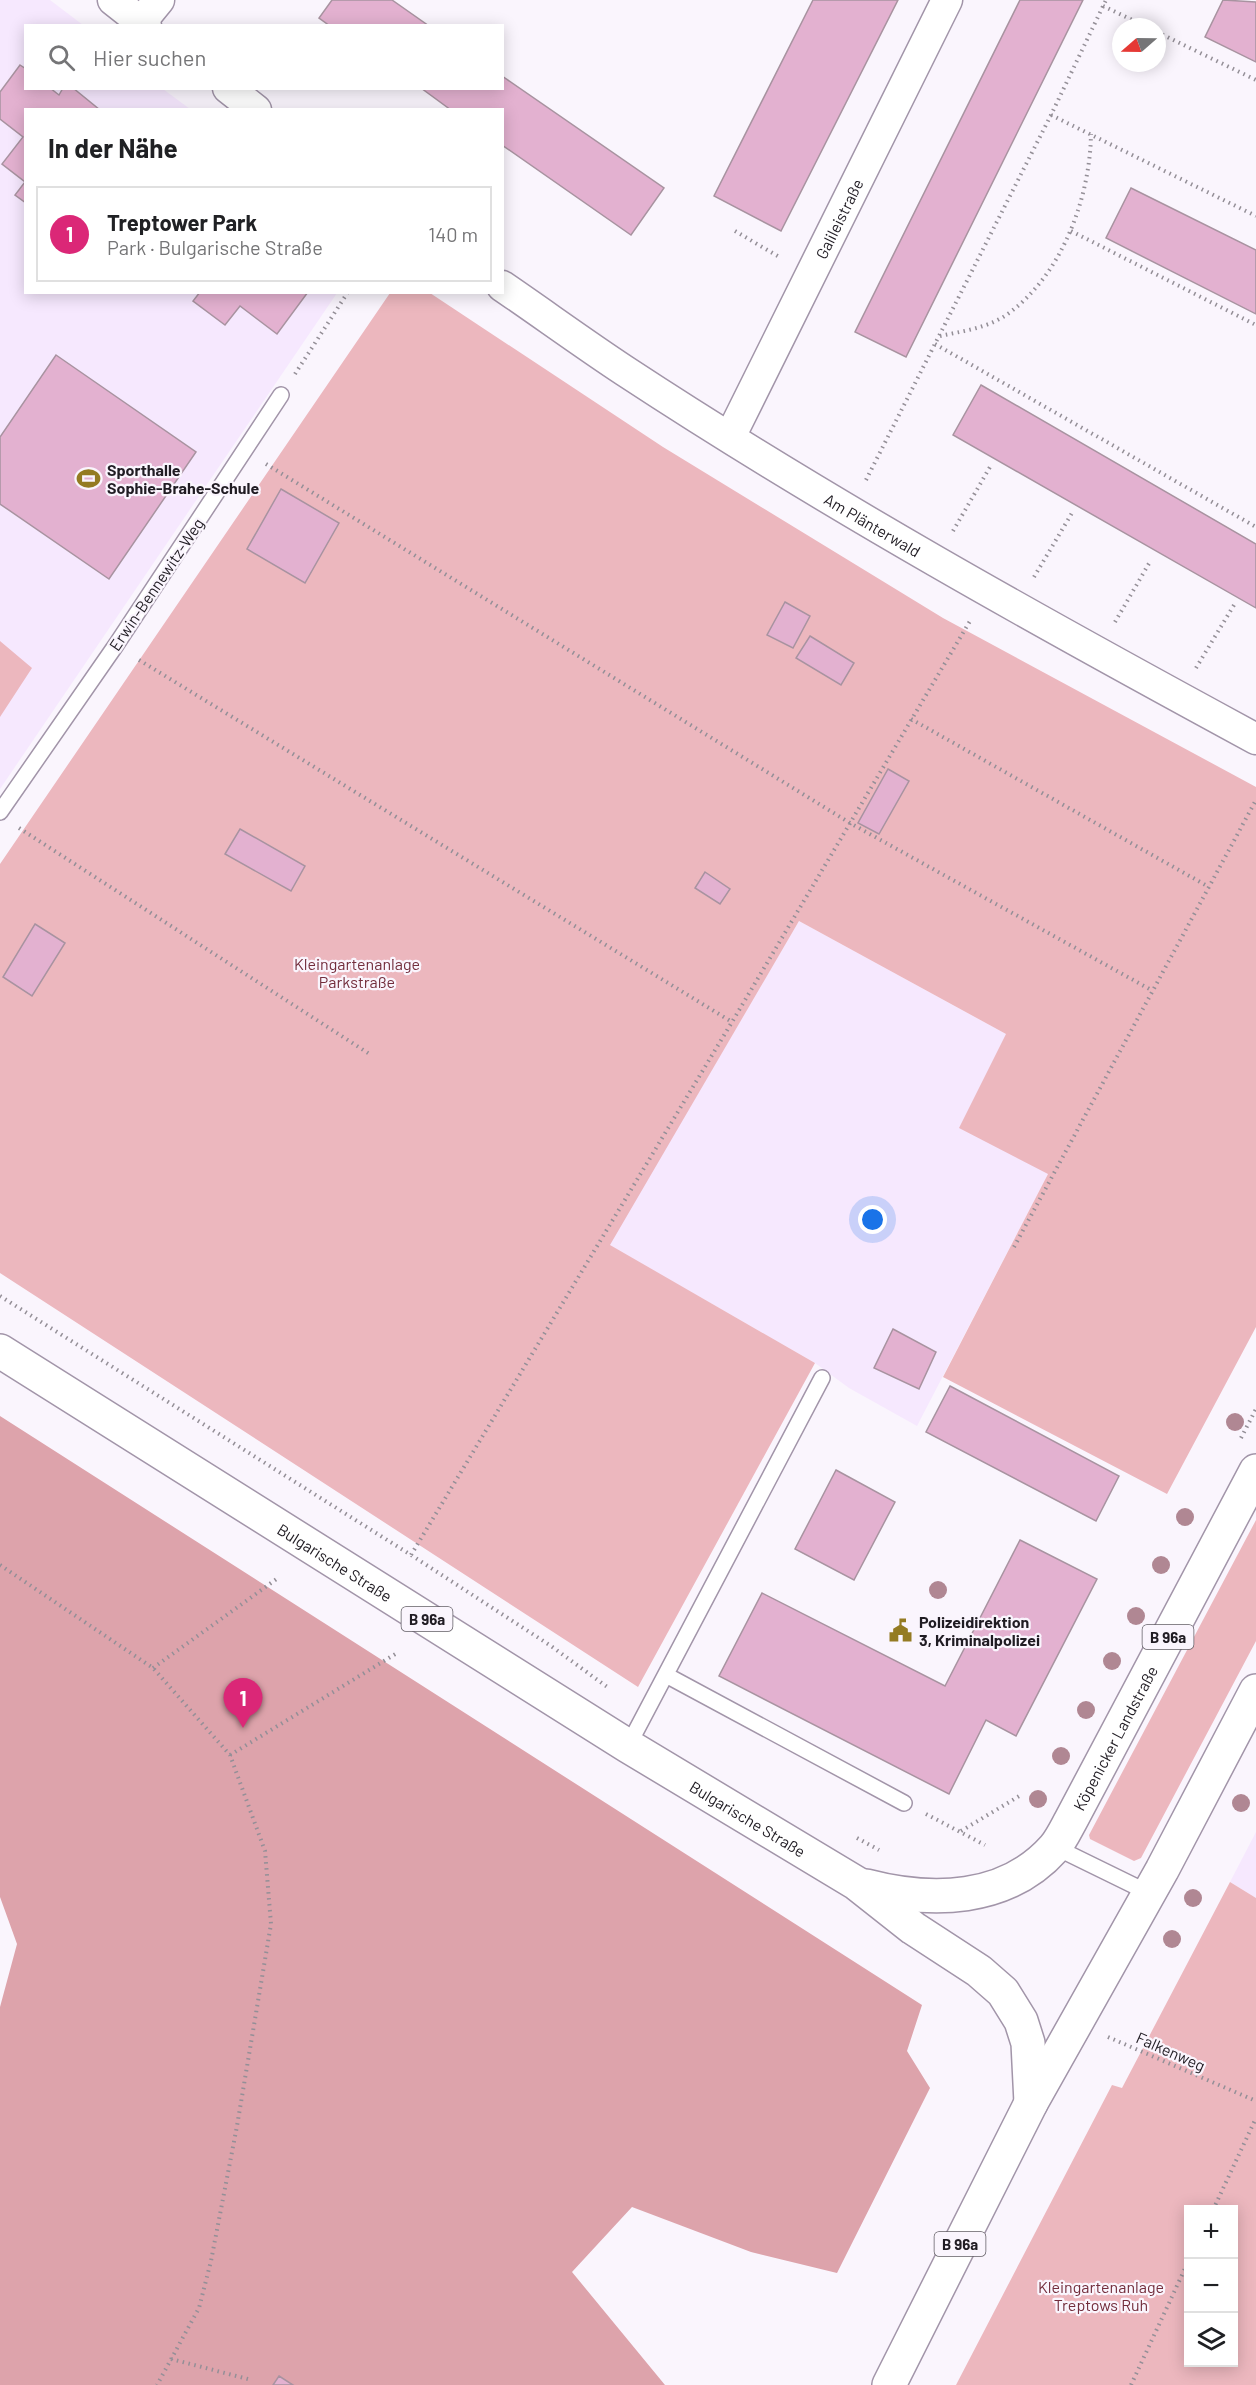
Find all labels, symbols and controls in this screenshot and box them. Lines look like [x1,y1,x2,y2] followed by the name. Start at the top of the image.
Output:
[1112,18,1166,72] north arrow
[24,24,504,90] search box
[45,41,78,74] icon: search
[93,44,206,70] text: Hier suchen
[48,132,178,163] text: In der Nähe
[811,175,866,262] street label: Galileistraße
[107,209,257,235] text: Treptower Park
[66,222,73,246] text: 1
[428,222,478,246] text: 140 m
[107,235,323,259] text: Park · Bulgarische Straße
[107,460,259,497] place label: Sporthalle Sophie-Brahe-Schule
[76,465,102,491] sports icon: Sporthalle Sophie-Brahe-Schule
[821,489,924,560] street label: Am Plänterwald
[105,514,207,654] street label: Erwin-Bennewitz-Weg
[294,954,420,991] park label: Kleingartenanlage Parkstraße
[858,1205,887,1234] your location
[274,1519,396,1605] street label: Bulgarische Straße
[402,1607,452,1631] road number: B 96a
[919,1612,1040,1649] place label: Polizeidirektion 3, Kriminalpolizei
[888,1617,914,1643] public building icon: Polizeidirektion 3, Kriminalpolizei
[1142,1625,1194,1649] road number: B 96a
[1068,1662,1161,1813] street label: Köpenicker Landstraße
[224,1678,262,1728] pin: 1
[687,1776,809,1860] street label: Bulgarische Straße
[1134,2027,1208,2075] street label: Falkenweg
[1184,2205,1238,2367] map controls
[1184,2205,1238,2259] button: +
[934,2232,986,2256] road number: B 96a
[1184,2259,1238,2313] button: −
[1038,2277,1164,2314] park label: Kleingartenanlage Treptows Ruh
[1184,2313,1238,2367] button: layers

